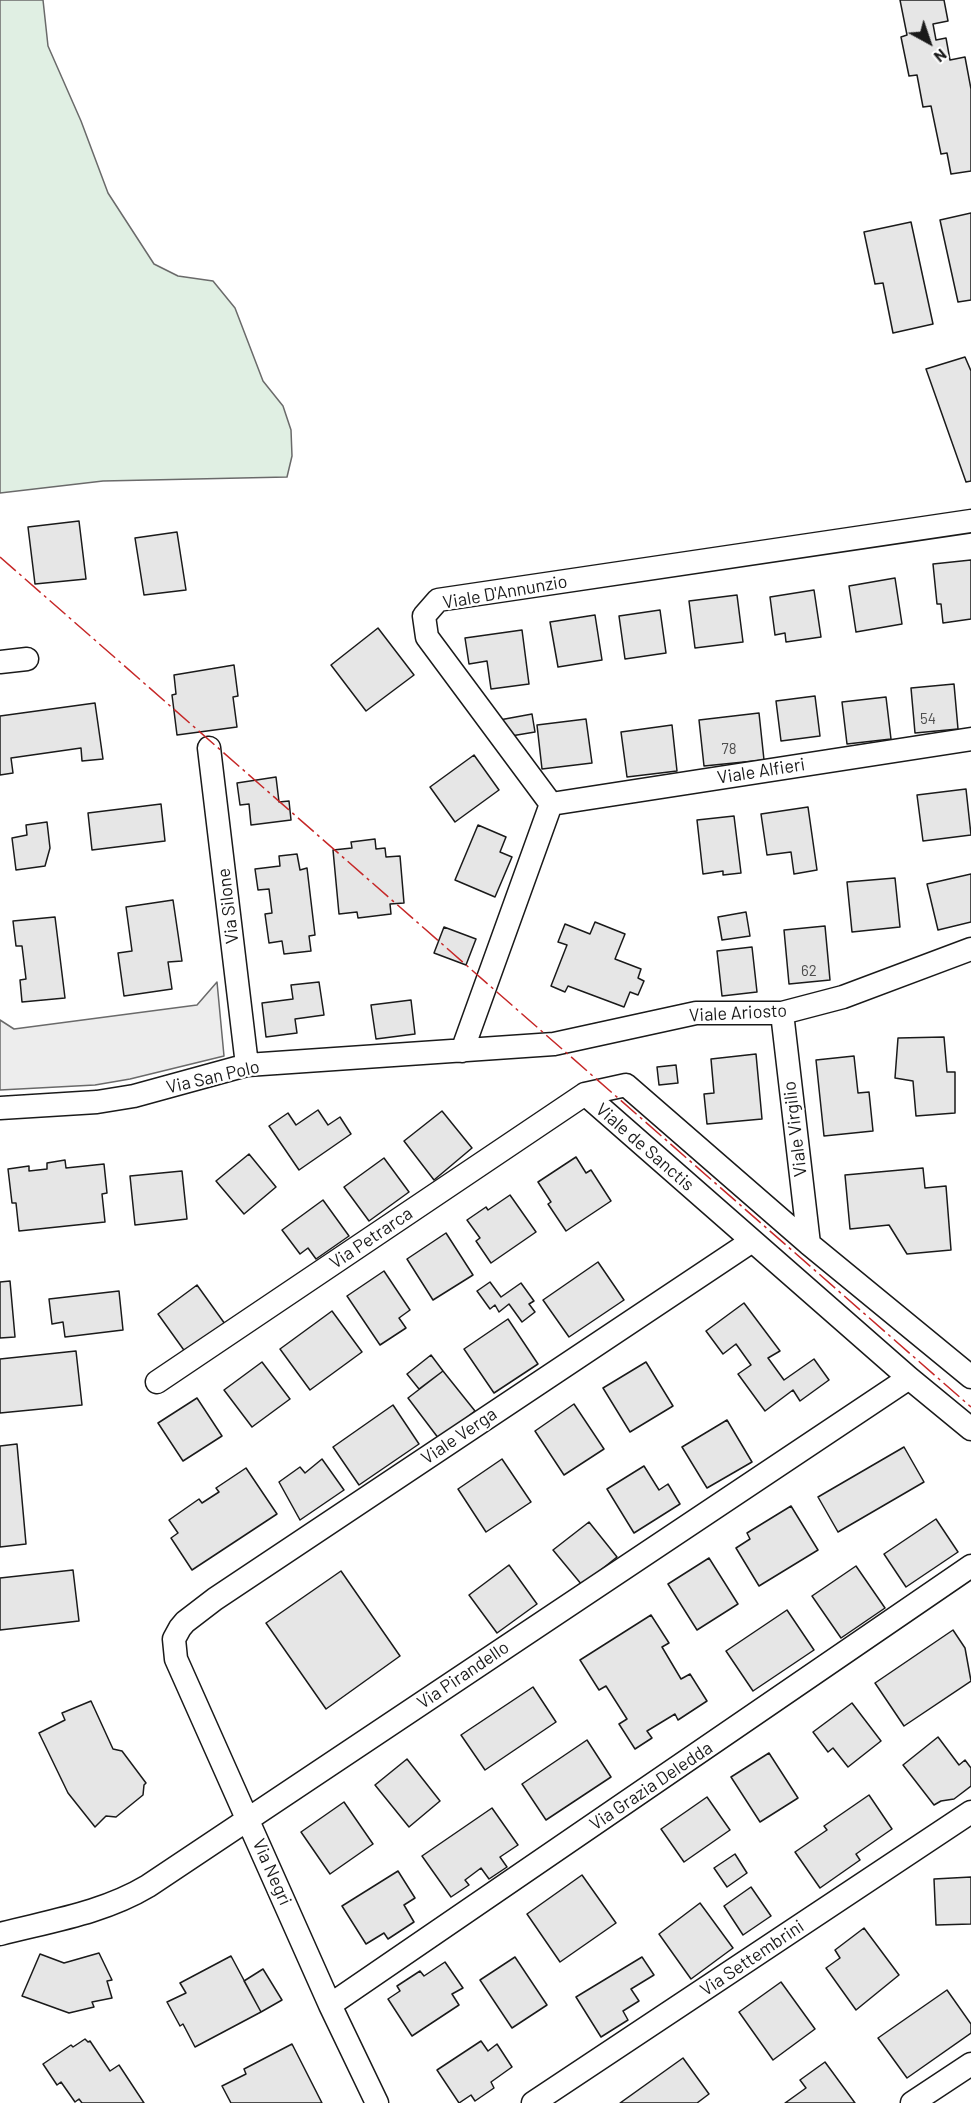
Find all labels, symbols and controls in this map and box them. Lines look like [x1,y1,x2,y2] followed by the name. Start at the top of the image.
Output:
[899,12,959,72] north arrow
[931,45,951,67] text: N
[441,570,569,614] street label: Viale D'Annunzio
[920,710,936,728] house number: 54
[722,740,736,758] house number: 78
[716,753,806,789] street label: Viale Alfieri
[213,867,243,945] street label: Via Silone
[801,962,817,980] house number: 62
[688,1000,788,1026] street label: Viale Ariosto
[164,1056,262,1098] street label: Via San Polo
[778,1080,812,1178] street label: Viale Virgilio
[591,1098,699,1196] street label: Viale de Sanctis
[326,1202,416,1274] street label: Via Petrarca
[417,1403,501,1469] street label: Viale Verga
[413,1636,513,1714] street label: Via Pirandello
[586,1737,716,1835] street label: Via Grazia Deledda
[248,1835,296,1909] street label: Via Negri
[696,1915,808,2001] street label: Via Settembrini

